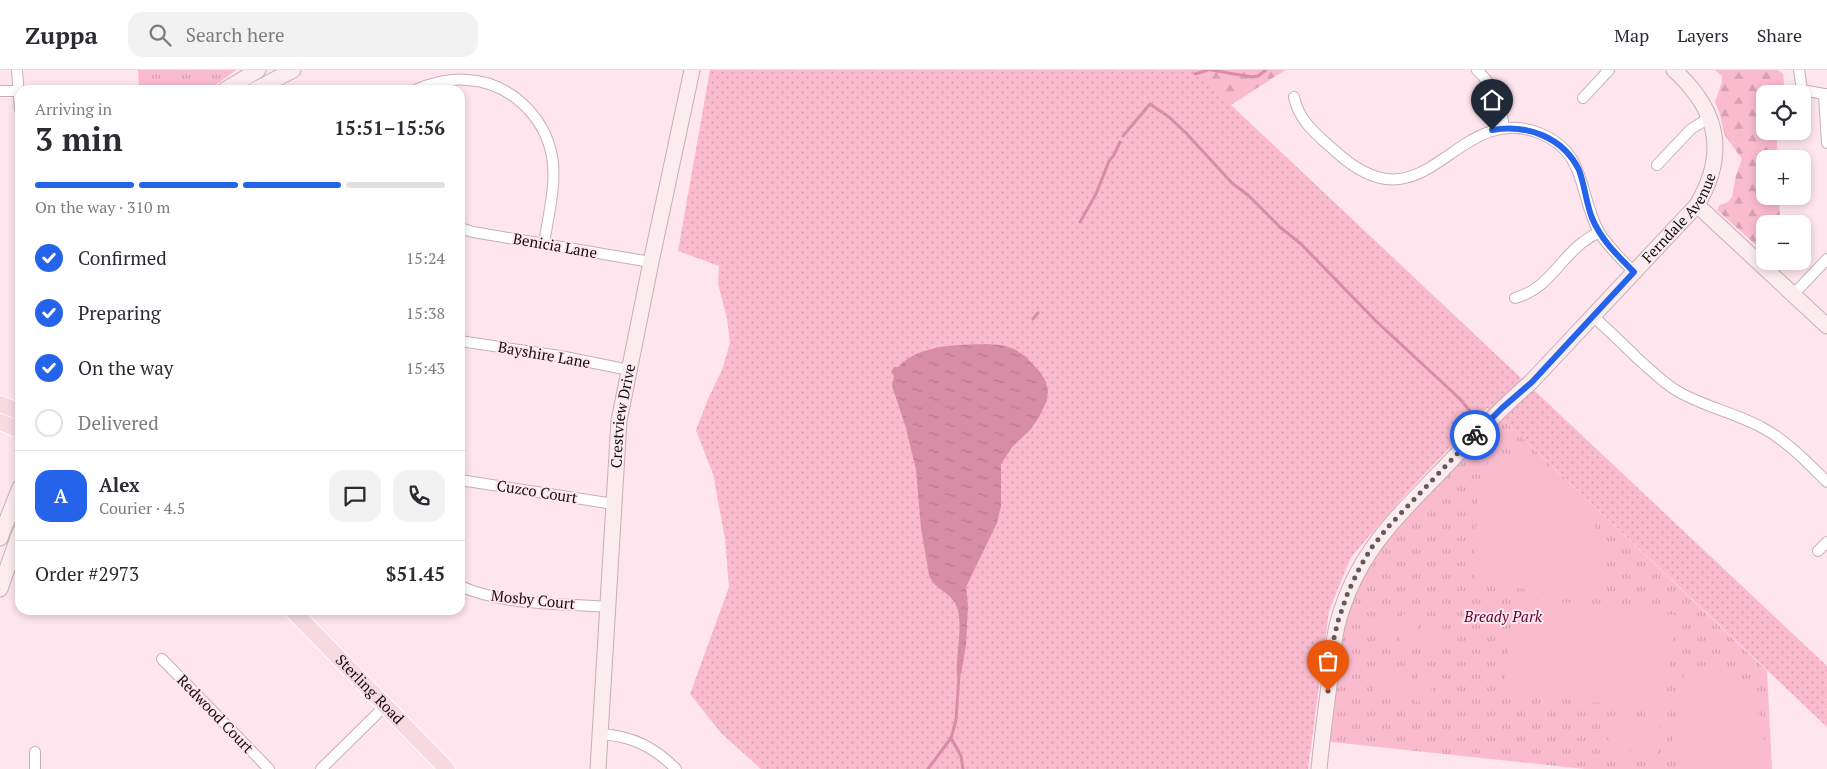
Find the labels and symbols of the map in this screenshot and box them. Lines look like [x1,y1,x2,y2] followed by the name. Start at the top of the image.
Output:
[1471,79,1513,130] pin
[1637,170,1720,267] street label: Ferndale Avenue
[511,228,599,262] street label: Benicia Lane
[496,336,592,372] street label: Bayshire Lane
[605,362,639,469] street label: Crestview Drive
[1450,410,1500,460] courier
[495,475,579,507] street label: Cuzco Court
[490,585,577,613] street label: Mosby Court
[1463,606,1543,626] park label: Bready Park
[1307,640,1349,691] pin
[332,650,409,728] street label: Sterling Road
[173,670,259,757] street label: Redwood Court

